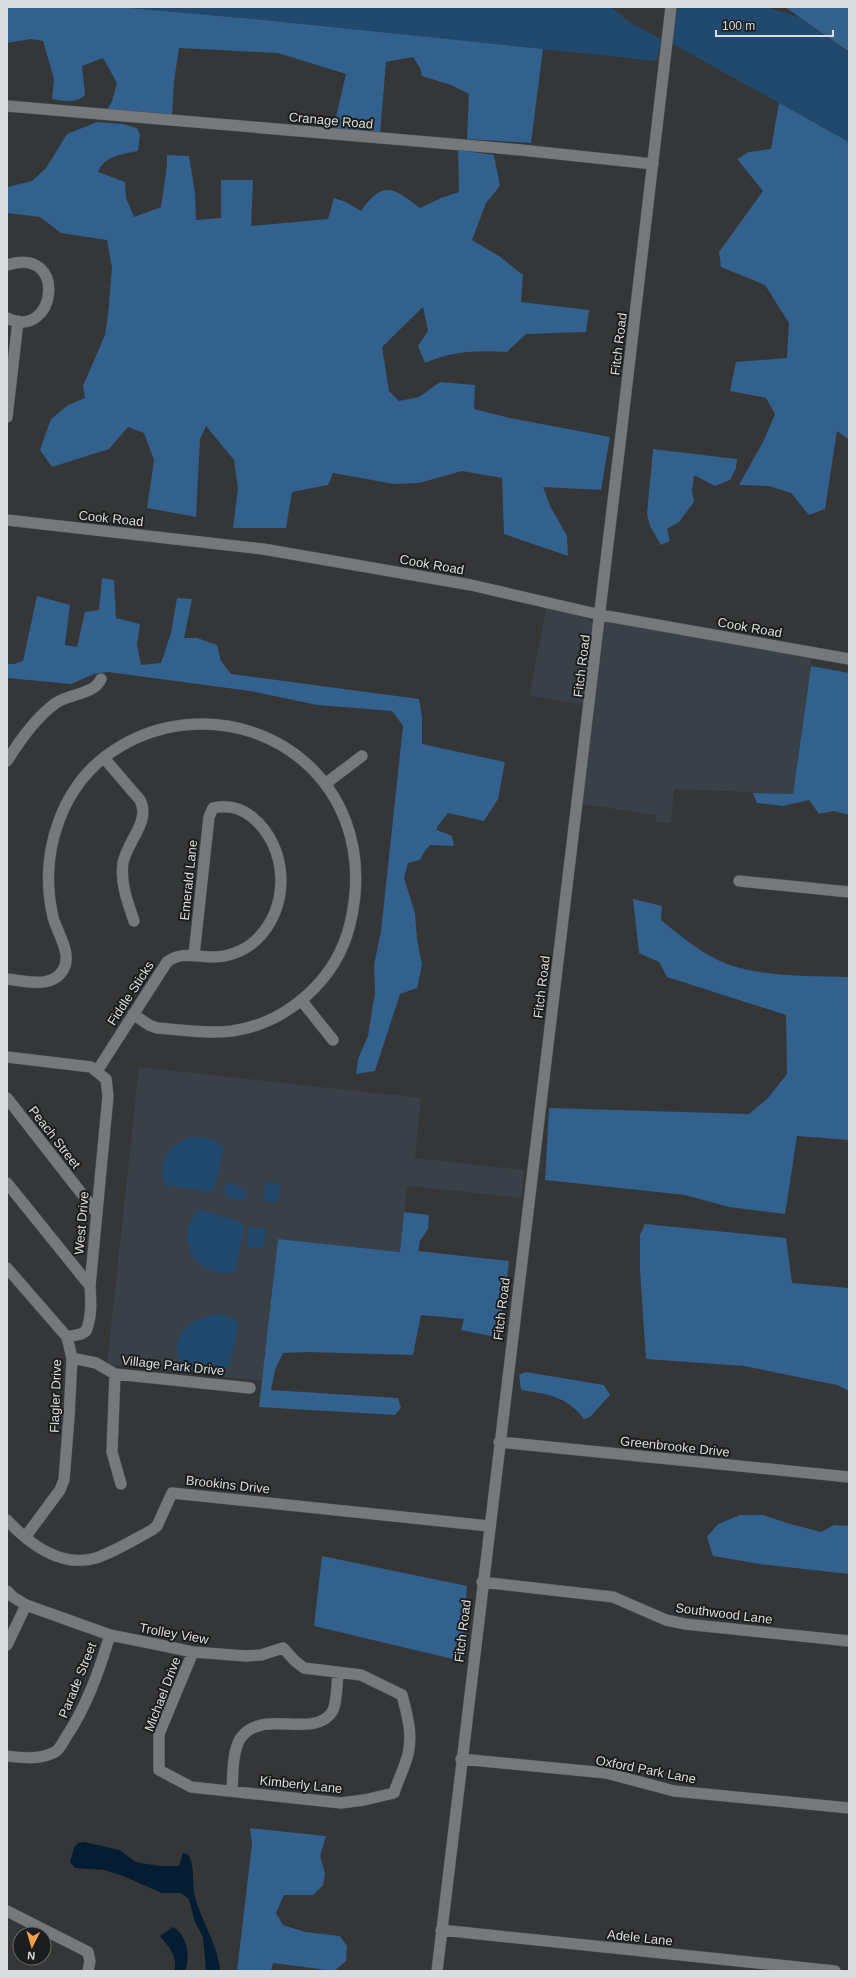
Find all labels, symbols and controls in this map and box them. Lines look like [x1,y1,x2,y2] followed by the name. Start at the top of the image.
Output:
[716,12,833,38] scale bar
[722,19,755,33] text: 100 m
[288,109,374,132] street label: Cranage Road
[607,312,630,376] street label: Fitch Road
[78,508,144,529] street label: Cook Road
[399,551,465,578] street label: Cook Road
[717,614,783,641] street label: Cook Road
[570,634,593,698] street label: Fitch Road
[177,839,200,921] street label: Emerald Lane
[530,955,553,1019] street label: Fitch Road
[104,958,157,1028] street label: Fiddle Sticks
[26,1103,84,1172] street label: Peach Street
[71,1191,92,1255] street label: West Drive
[490,1277,513,1341] street label: Fitch Road
[121,1353,225,1378] street label: Village Park Drive
[47,1359,64,1433] street label: Flagler Drive
[620,1433,730,1460] street label: Greenbrooke Drive
[185,1473,271,1496] street label: Brookins Drive
[451,1599,474,1663] street label: Fitch Road
[675,1600,773,1627] street label: Southwood Lane
[138,1620,210,1647] street label: Trolley View
[55,1640,100,1720] street label: Parade Street
[141,1655,184,1734] street label: Michael Drive
[594,1752,697,1787] street label: Oxford Park Lane
[259,1773,343,1796] street label: Kimberly Lane
[12,1926,52,1966] north arrow
[606,1927,673,1948] street label: Adele Lane
[27,1950,36,1962] text: N

